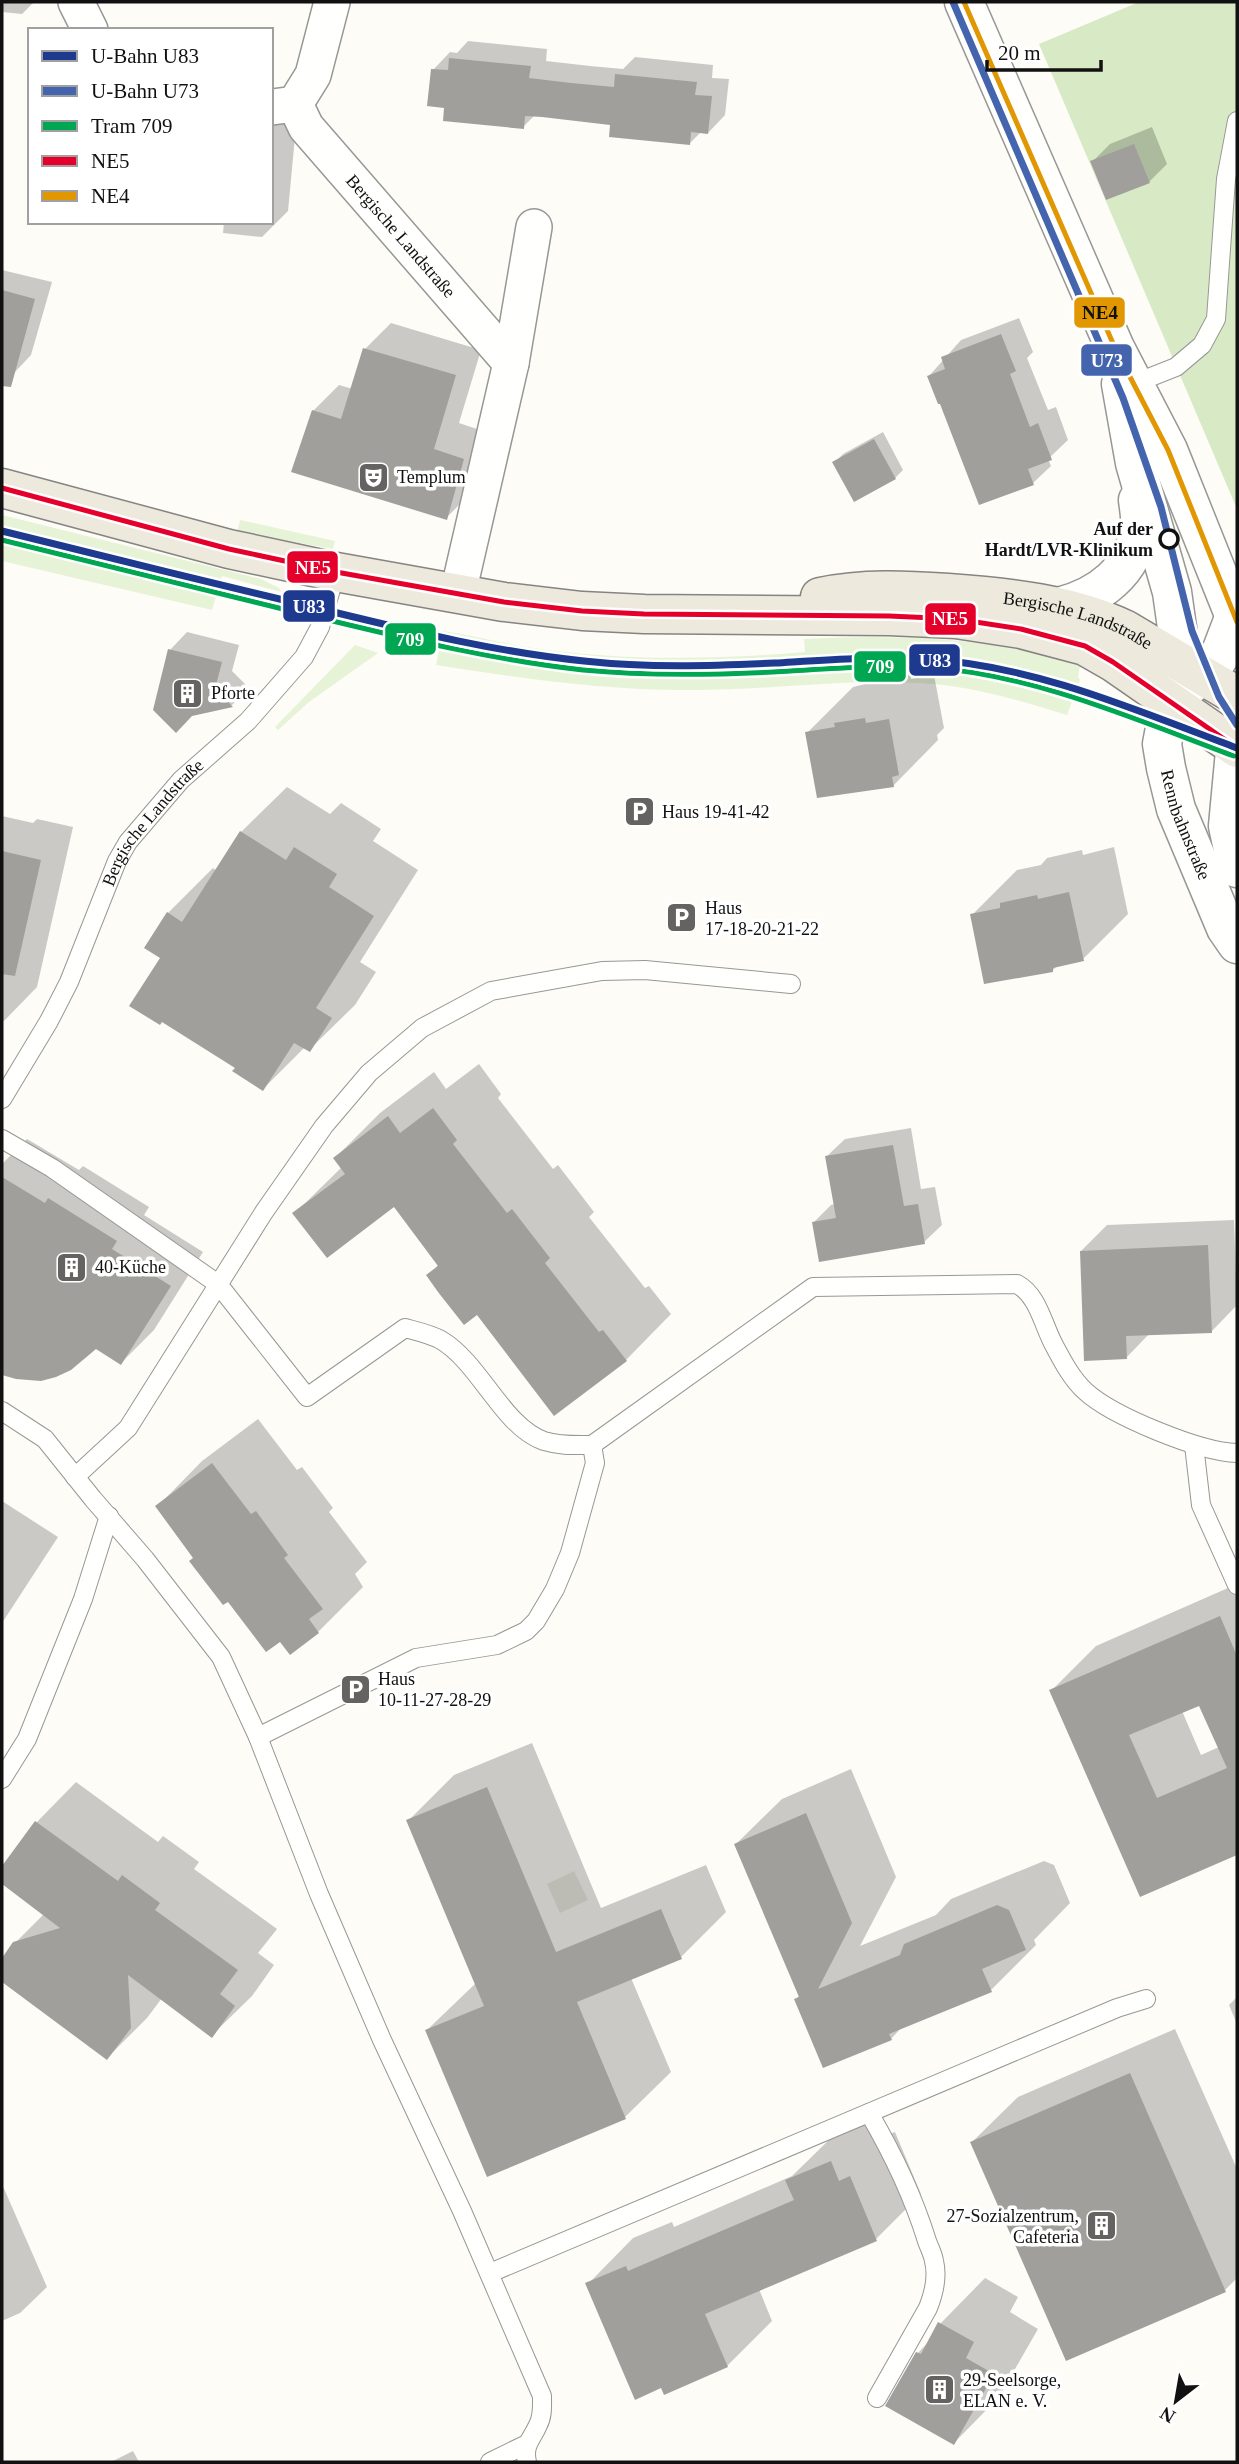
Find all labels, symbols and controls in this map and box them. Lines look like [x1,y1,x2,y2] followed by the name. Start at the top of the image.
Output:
[28,28,273,224] legend
[987,28,1101,72] scale bar
[998,41,1041,65] text: 20 m
[91,44,199,68] text: U-Bahn U83
[91,79,199,103] text: U-Bahn U73
[91,114,173,138] text: Tram 709
[91,149,130,173] text: NE5
[342,171,460,302] street label: Bergische Landstraße
[91,184,130,208] text: NE4
[1073,296,1126,329] line badge: NE4
[1082,302,1118,323] text: NE4
[1080,343,1133,377] line badge: U73
[1091,350,1123,371] text: U73
[357,460,391,494] theatre icon: Templum
[397,467,466,487] place label: Templum
[985,519,1153,560] place label: Auf der Hardt/LVR-Klinikum
[1159,529,1179,549] marker: Auf der Hardt/LVR-Klinikum
[286,550,339,584] line badge: NE5
[295,557,331,578] text: NE5
[1002,588,1156,653] street label: Bergische Landstraße
[282,589,336,623] line badge: U83
[293,596,325,617] text: U83
[924,602,977,636] line badge: NE5
[932,608,968,629] text: NE5
[384,622,437,656] line badge: 709
[396,629,424,650] text: 709
[908,643,961,677] line badge: U83
[853,650,907,683] line badge: 709
[919,650,951,671] text: U83
[866,656,894,677] text: 709
[171,676,205,710] building icon: Pforte
[211,683,255,703] place label: Pforte
[98,755,208,889] street label: Bergische Landstraße
[1157,768,1215,883] street label: Rennbahnstraße
[622,795,656,829] parking icon: Haus 19-41-42
[662,802,769,822] place label: Haus 19-41-42
[705,898,819,939] place label: Haus 17-18-20-21-22
[665,901,699,935] parking icon: Haus 17-18-20-21-22
[55,1250,89,1284] building icon: 40-Küche
[95,1257,166,1277] place label: 40-Küche
[378,1669,491,1710] place label: Haus 10-11-27-28-29
[338,1672,372,1706] parking icon: Haus 10-11-27-28-29
[947,2206,1079,2247] place label: 27-Sozialzentrum, Cafeteria
[1085,2209,1119,2243] building icon: 27-Sozialzentrum, Cafeteria
[1141,2366,1211,2436] north arrow
[963,2370,1061,2411] place label: 29-Seelsorge, ELAN e. V.
[923,2373,957,2407] building icon: 29-Seelsorge, ELAN e. V.
[1156,2402,1179,2428] text: N

